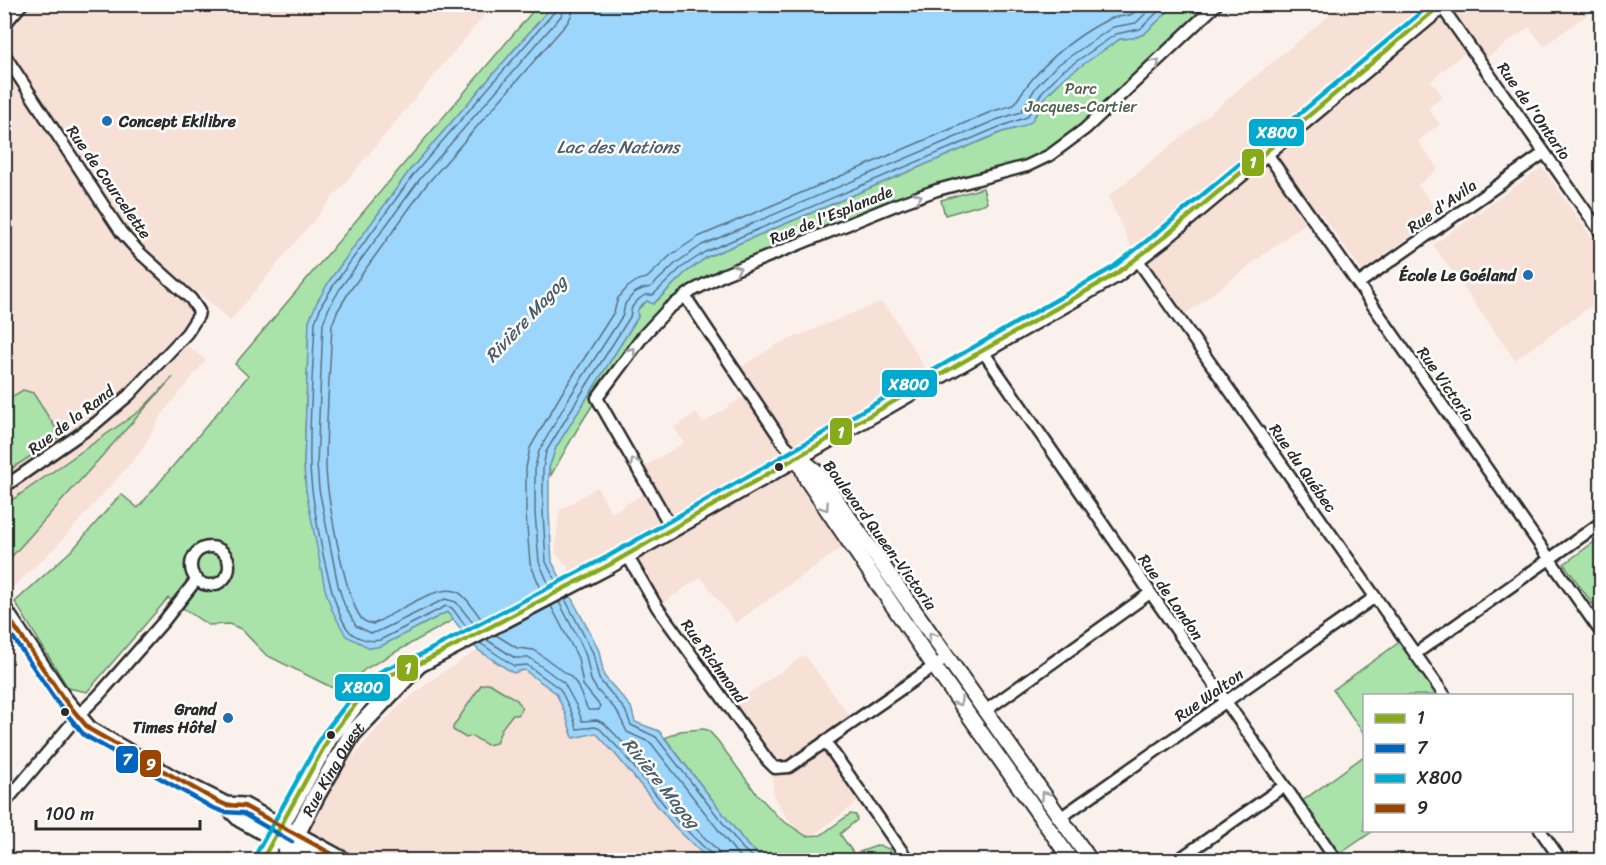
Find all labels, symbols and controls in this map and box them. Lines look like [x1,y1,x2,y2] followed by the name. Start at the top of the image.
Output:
[1489,56,1579,166] street label: Rue de l'Ontario
[1149,59,1159,70] one-way arrow
[1024,74,1138,121] park label: Parc Jacques-Cartier
[118,107,237,136] place label: Concept Ekilibre
[100,114,114,128] marker: Concept Ekilibre
[1248,118,1305,147] line badge: X800
[1256,118,1297,147] text: X800
[59,119,159,245] street label: Rue de Courcelette
[557,131,682,163] water label: Lac des Nations
[1241,148,1265,177] line badge: 1
[1250,148,1257,177] text: 1
[1401,171,1483,241] street label: Rue d'Avila
[765,177,897,253] street label: Rue de l'Esplanade
[912,191,923,204] one-way arrow
[1399,261,1518,290] place label: École Le Goéland
[731,264,742,276] one-way arrow
[477,266,577,370] water label: Rivière Magog
[1521,268,1535,282] marker: École Le Goéland
[1409,340,1483,428] street label: Rue Victoria
[625,346,636,357] one-way arrow
[881,369,938,398] line badge: X800
[888,370,929,399] text: X800
[21,377,122,462] street label: Rue de la Rand
[829,417,853,446] line badge: 1
[1261,417,1345,519] street label: Rue du Québec
[838,418,845,447] text: 1
[815,453,945,617] street label: Boulevard Queen-Victoria
[629,458,641,468] one-way arrow
[773,461,785,473] unlabelled marker
[818,500,829,511] one-way arrow
[1130,548,1212,647] street label: Rue de London
[673,613,756,711] street label: Rue Richmond
[928,632,939,643] one-way arrow
[396,654,419,682] line badge: 1
[405,654,412,683] text: 1
[1168,660,1250,730] street label: Rue Walton
[334,673,391,702] line badge: X800
[342,673,383,702] text: X800
[1363,694,1573,832] legend
[132,695,218,742] place label: Grand Times Hôtel
[952,696,963,707] one-way arrow
[1417,702,1425,734] text: 1
[59,706,71,718] unlabelled marker
[221,711,235,725] marker: Grand Times Hôtel
[293,714,372,822] street label: Rue King Ouest
[325,729,337,741] unlabelled marker
[614,730,709,837] water label: Rivière Magog
[1417,732,1429,764] text: 7
[115,745,139,774] line badge: 7
[122,745,133,774] text: 7
[139,749,162,778] line badge: 9
[146,750,156,779] text: 9
[1416,762,1463,794] text: X800
[1041,791,1052,802] one-way arrow
[1417,792,1428,824] text: 9
[36,793,200,831] scale bar
[45,798,94,830] text: 100 m

